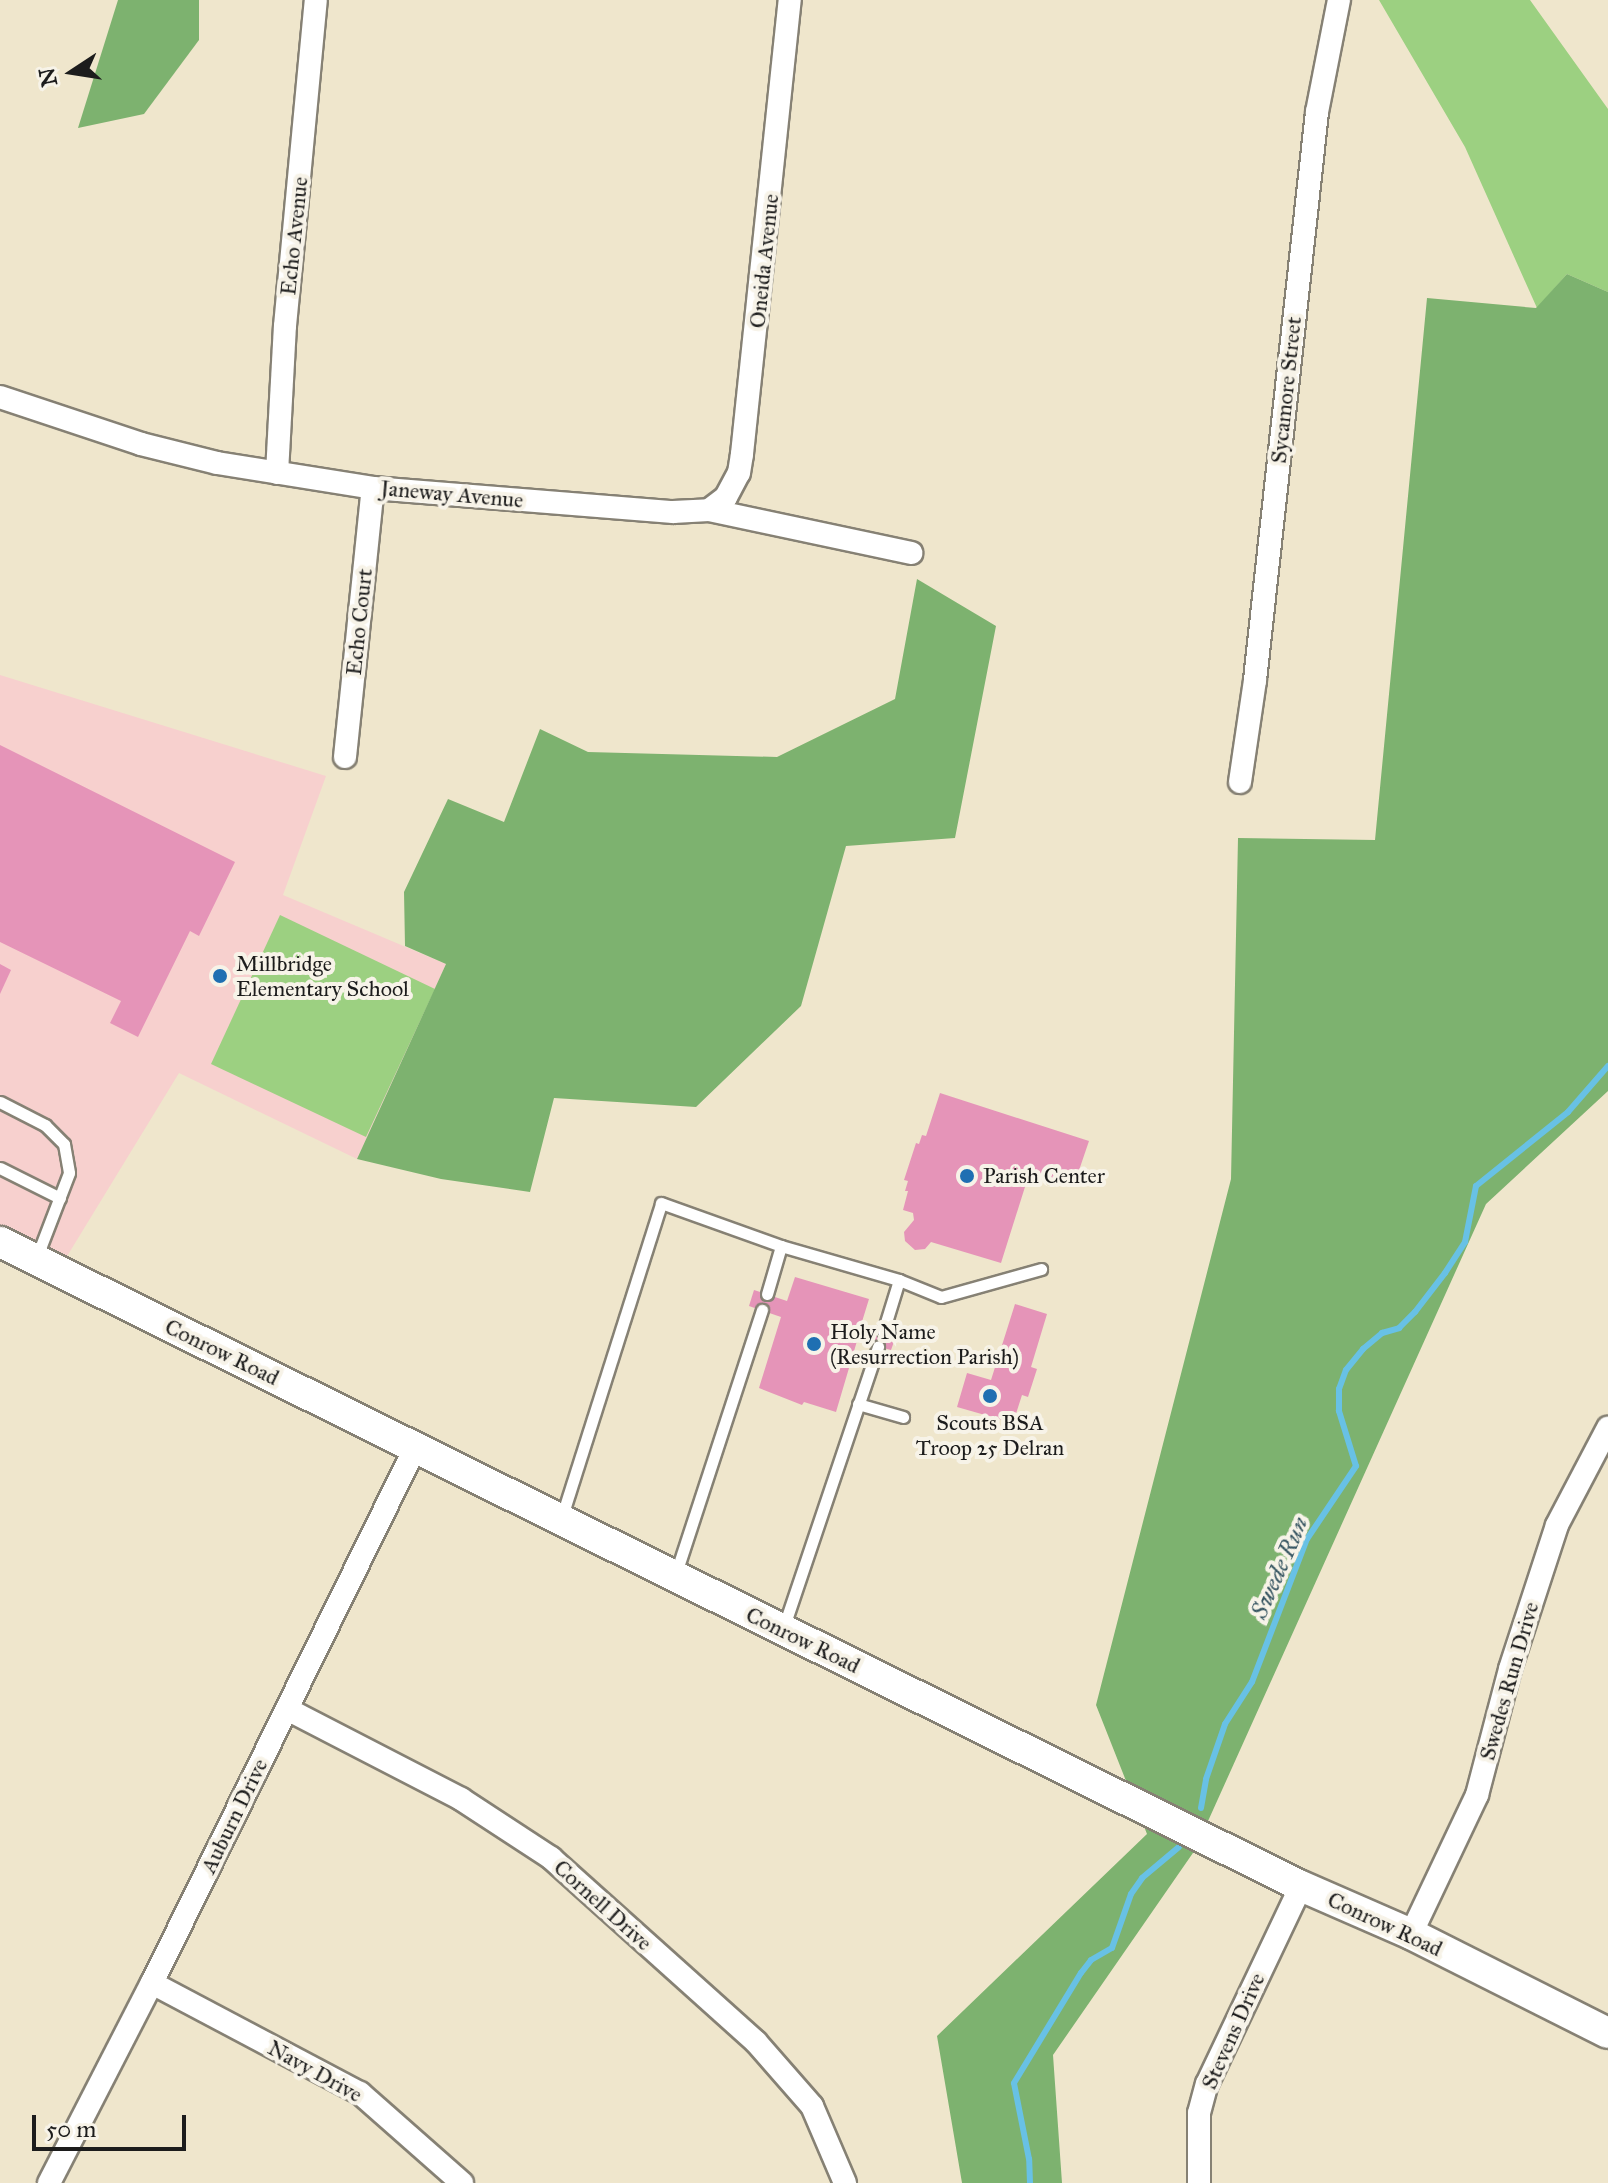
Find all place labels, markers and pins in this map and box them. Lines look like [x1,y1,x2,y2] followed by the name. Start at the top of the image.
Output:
[236,950,409,1002] place label: Millbridge Elementary School
[211,967,229,985] marker: Millbridge Elementary School
[983,1163,1105,1189] place label: Parish Center
[958,1167,976,1185] marker: Parish Center
[830,1318,1019,1370] place label: Holy Name (Resurrection Parish)
[805,1335,823,1353] marker: Holy Name (Resurrection Parish)
[981,1387,999,1405] marker: Scouts BSA Troop 25 Delran
[916,1409,1064,1460] place label: Scouts BSA Troop 25 Delran

